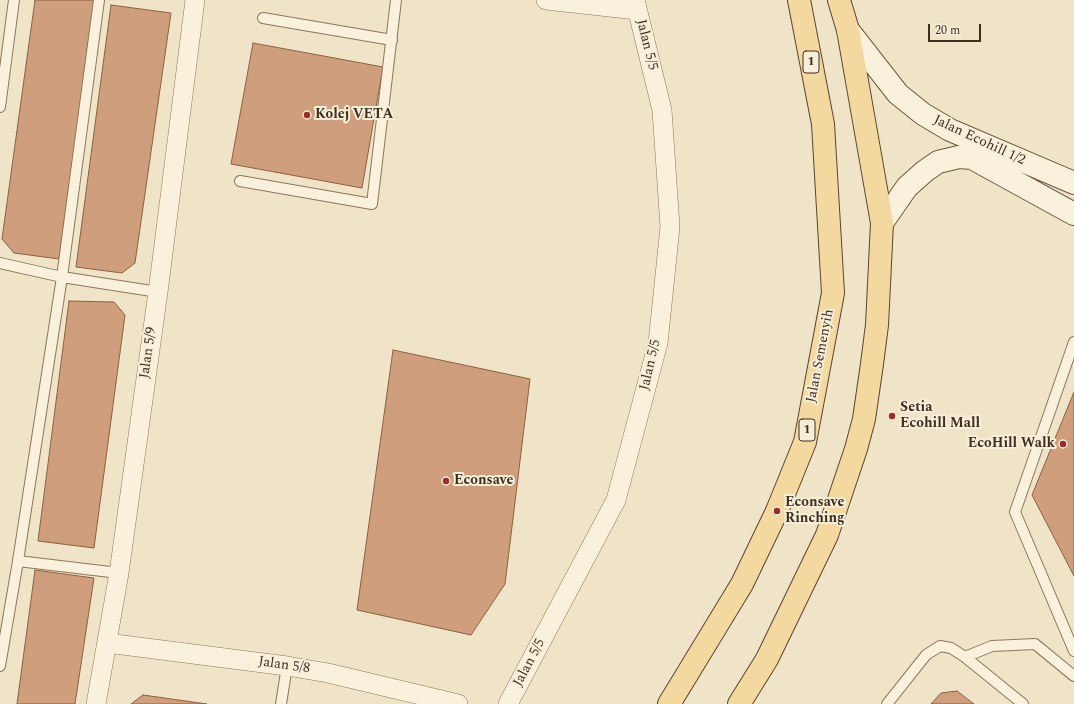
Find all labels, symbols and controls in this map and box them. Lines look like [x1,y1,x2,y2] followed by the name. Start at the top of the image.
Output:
[930,16,983,42] scale bar
[632,18,660,72] street label: Jalan 5/5
[935,21,960,40] text: 20 m
[803,51,819,73] road number: 1
[315,107,393,123] place label: Kolej VETA
[302,110,312,120] marker: Kolej VETA
[930,112,1028,170] street label: Jalan Ecohill 1/2
[804,308,838,404] street label: Jalan Semenyih
[137,326,161,380] street label: Jalan 5/9
[637,338,665,392] street label: Jalan 5/5
[900,400,980,432] place label: Setia Ecohill Mall
[887,411,897,421] marker: Setia Ecohill Mall
[799,419,815,441] road number: 1
[968,436,1055,452] place label: EcoHill Walk
[1058,439,1068,449] marker: EcoHill Walk
[454,473,513,489] place label: Econsave
[441,476,451,486] marker: Econsave
[785,495,845,528] place label: Econsave Rinching
[772,506,782,516] marker: Econsave Rinching
[510,636,550,690] street label: Jalan 5/5
[257,654,311,678] street label: Jalan 5/8

